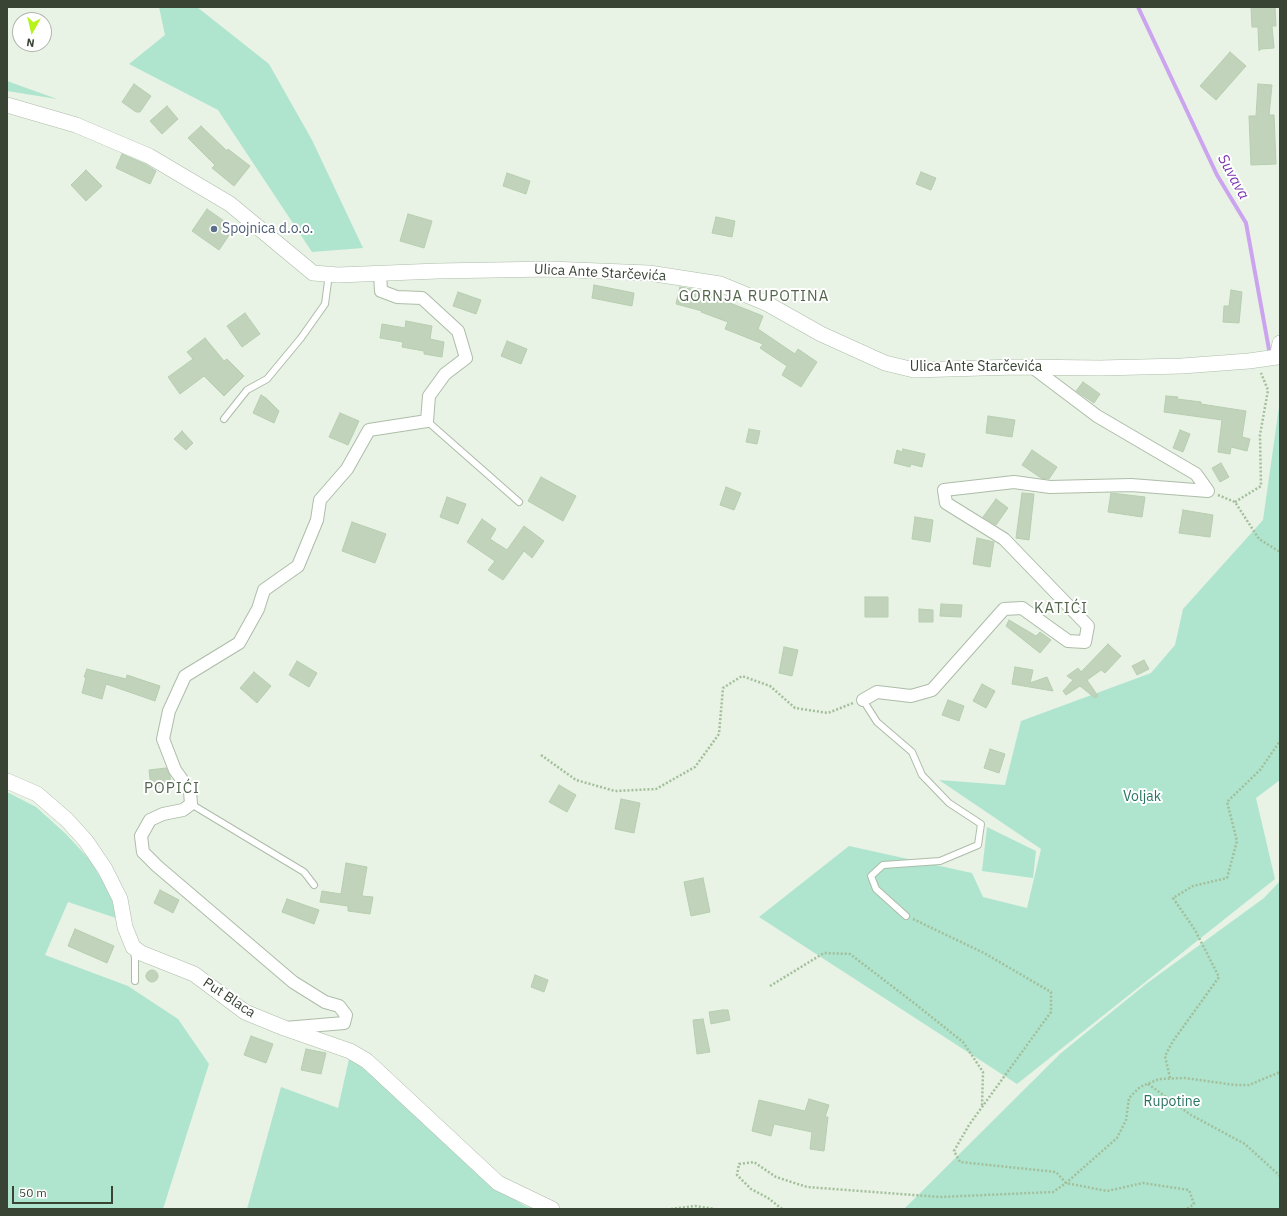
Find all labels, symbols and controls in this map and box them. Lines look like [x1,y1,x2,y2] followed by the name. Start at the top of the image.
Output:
[12,12,52,52] north arrow
[26,35,35,50] text: N
[1213,151,1253,203] water label: Suvava
[222,221,313,237] place label: Spojnica d.o.o.
[209,224,219,234] marker: Spojnica d.o.o.
[533,261,667,285] street label: Ulica Ante Starčevića
[679,288,829,306] district label: GORNJA RUPOTINA
[910,359,1042,375] street label: Ulica Ante Starčevića
[1034,600,1088,618] district label: KATIĆI
[144,780,200,798] district label: POPIĆI
[1123,789,1161,805] park label: Voljak
[200,974,258,1022] street label: Put Blaca
[1144,1094,1200,1110] park label: Rupotine
[14,1178,115,1204] scale bar
[19,1185,47,1200] text: 50 m

